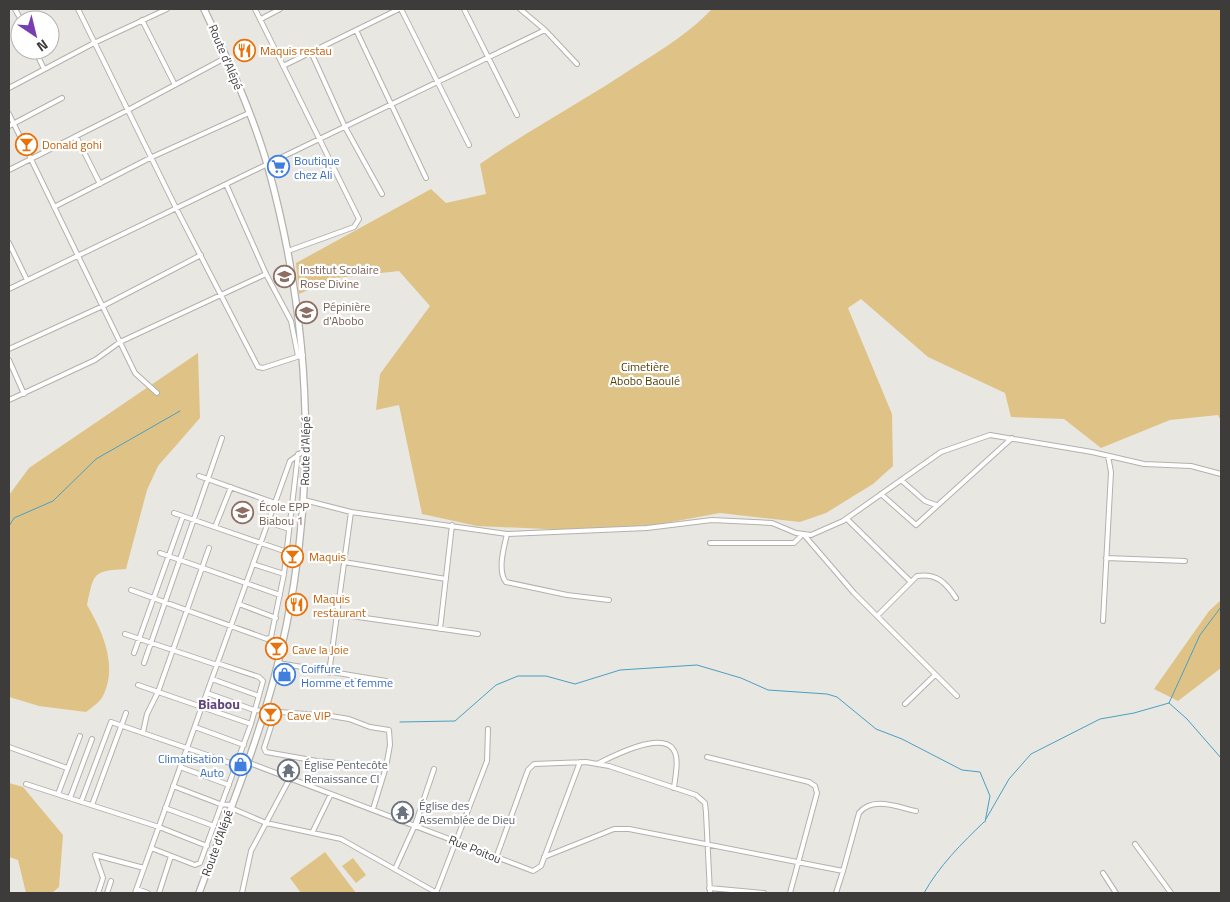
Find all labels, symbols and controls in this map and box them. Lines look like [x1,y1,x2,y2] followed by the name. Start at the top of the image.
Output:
[10,10,60,60] north arrow
[204,21,248,93] street label: Route d'Alépé
[33,35,53,57] text: N
[232,38,256,62] restaurant icon: Maquis restau
[260,41,332,60] place label: Maquis restau
[14,132,38,156] bar icon: Donald gohi
[42,135,102,154] place label: Donald gohi
[294,151,340,184] place label: Boutique chez Ali
[266,155,290,179] supermarket icon: Boutique chez Ali
[300,260,379,293] place label: Institut Scolaire Rose Divine
[272,264,296,288] school or university icon: Institut Scolaire Rose Divine
[323,297,370,330] place label: Pépinière d'Abobo
[295,301,319,325] school or university icon: Pépinière d'Abobo
[610,357,680,390] park label: Cimetière Abobo Baoulé
[295,416,315,486] street label: Route d'Alépé
[259,497,309,530] place label: École EPP Biabou 1
[231,501,255,525] school or university icon: École EPP Biabou 1
[281,544,305,568] bar icon: Maquis
[309,547,346,566] place label: Maquis
[313,589,367,622] place label: Maquis restaurant
[285,593,309,617] restaurant icon: Maquis restaurant
[264,637,288,661] bar icon: Cave la Joie
[292,640,349,659] place label: Cave la Joie
[301,659,393,692] place label: Coiffure Homme et femme
[273,663,297,687] shop icon: Coiffure Homme et femme
[198,693,240,714] district label: Biabou
[259,703,283,727] bar icon: Cave VIP
[287,706,331,725] place label: Cave VIP
[158,749,224,782] place label: Climatisation Auto
[228,753,252,777] shop icon: Climatisation Auto
[304,755,388,788] place label: Église Pentecôte Renaissance CI
[276,759,300,783] temple icon: Église Pentecôte Renaissance CI
[419,796,515,829] place label: Église des Assemblée de Dieu
[391,800,415,824] temple icon: Église des Assemblée de Dieu
[196,807,238,879] street label: Route d'Alépé
[446,830,504,868] street label: Rue Poitou

